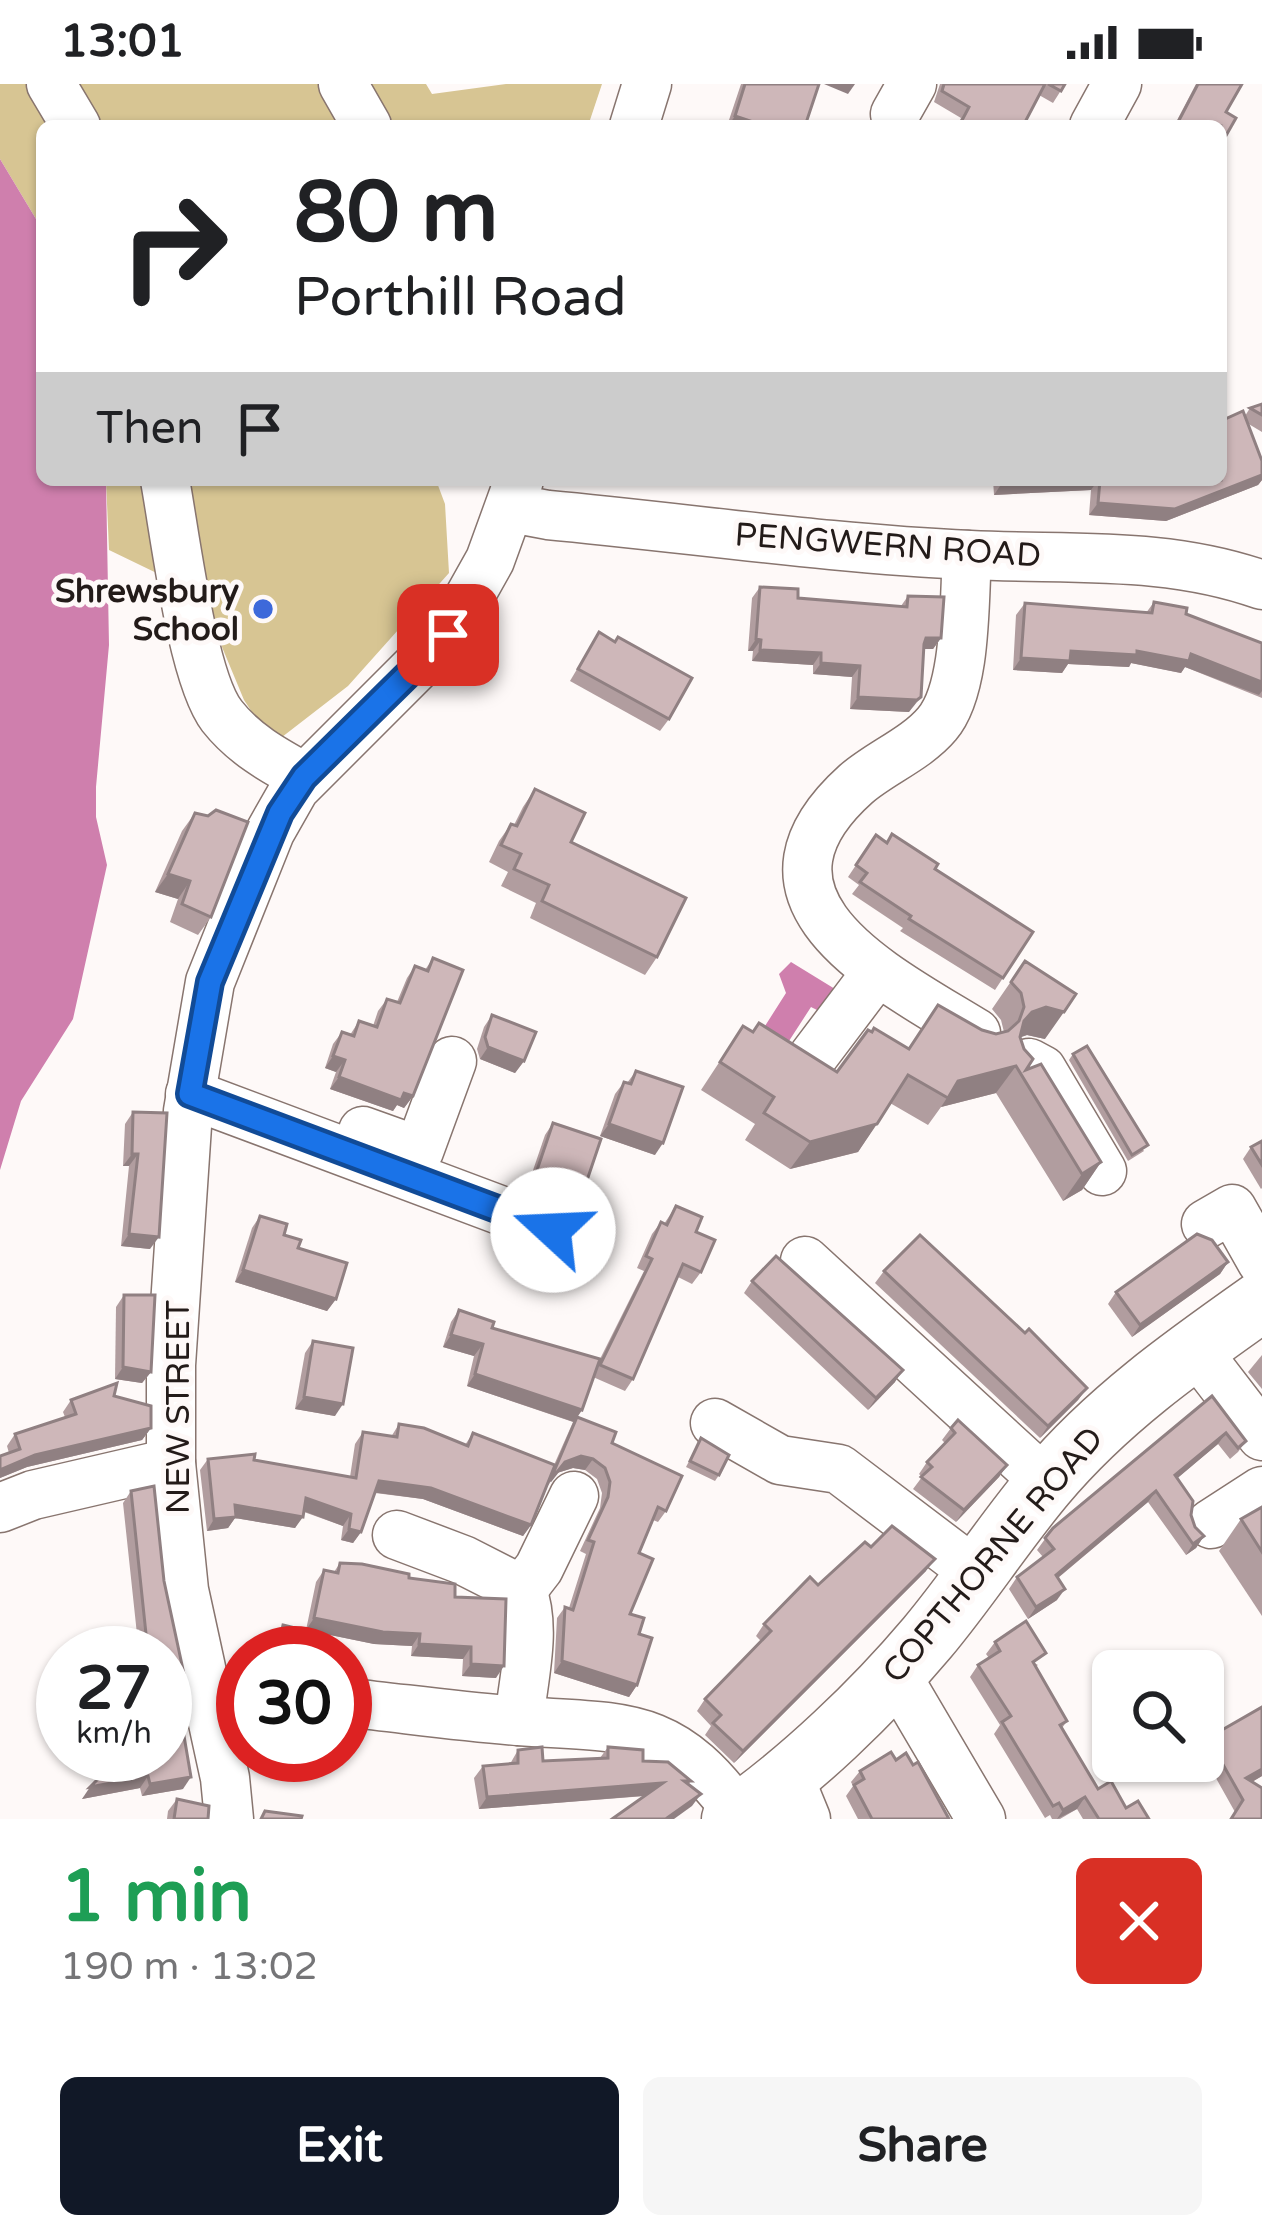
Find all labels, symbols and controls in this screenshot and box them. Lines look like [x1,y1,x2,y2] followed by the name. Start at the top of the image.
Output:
[60,15,185,69] text: 13:01
[294,163,498,264] text: 80 m
[96,168,252,324] icon: right
[294,265,627,330] text: Porthill Road
[227,396,293,462] icon: arrive
[96,402,203,456] text: Then
[733,515,1042,576] street label: PENGWERN ROAD
[55,572,239,649] place label: Shrewsbury School
[397,584,499,686] pin
[250,596,276,622] marker: Shrewsbury School
[415,602,481,668] icon: arrive
[490,1167,616,1293] position arrow
[159,1300,198,1514] street label: NEW STREET
[875,1419,1112,1691] street label: COPTHORNE ROAD
[216,1626,372,1782] speed limit sign: 30
[1092,1650,1224,1782] map controls
[1092,1650,1224,1782] button: search
[76,1653,152,1725] text: 27
[76,1715,152,1752] text: km/h
[60,1854,252,1941] text: 1 min
[1076,1858,1202,1984] button: close
[60,1943,318,1990] text: 190 m · 13:02
[60,2077,619,2215] button: Exit
[643,2077,1202,2215] button: Share

